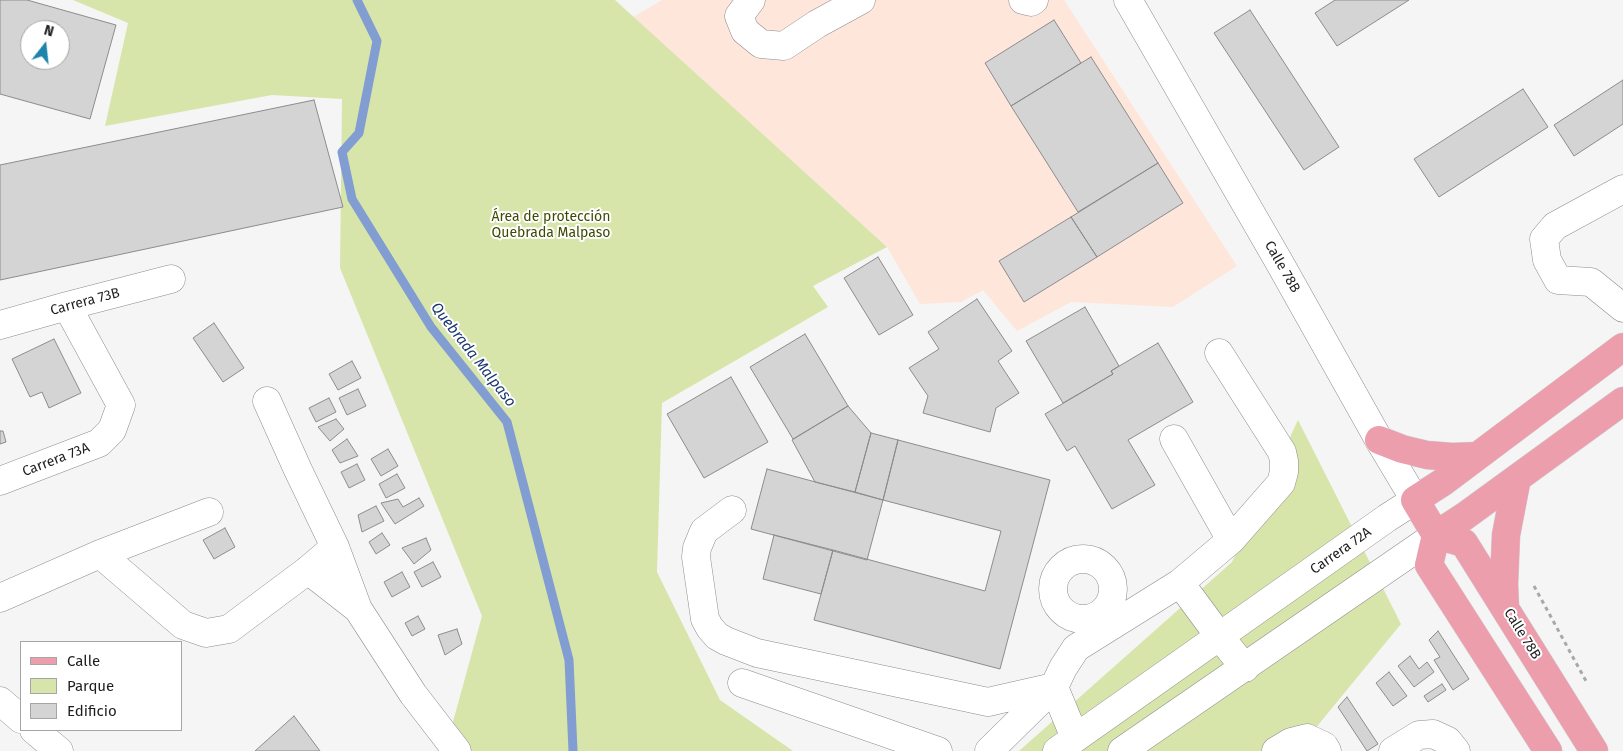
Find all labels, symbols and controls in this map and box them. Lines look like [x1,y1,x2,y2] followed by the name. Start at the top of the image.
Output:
[20,20,70,70] north arrow
[42,22,56,41] text: N
[492,209,610,242] park label: Área de protección Quebrada Malpaso
[1261,238,1303,296] street label: Calle 78B
[48,285,122,319] street label: Carrera 73B
[427,299,519,411] water label: Quebrada Malpaso
[20,439,92,481] street label: Carrera 73A
[1307,524,1375,578] street label: Carrera 72A
[1500,605,1544,663] street label: Calle 78B
[20,641,182,731] legend
[67,652,100,670] text: Calle
[67,677,114,695] text: Parque
[67,702,117,720] text: Edificio

